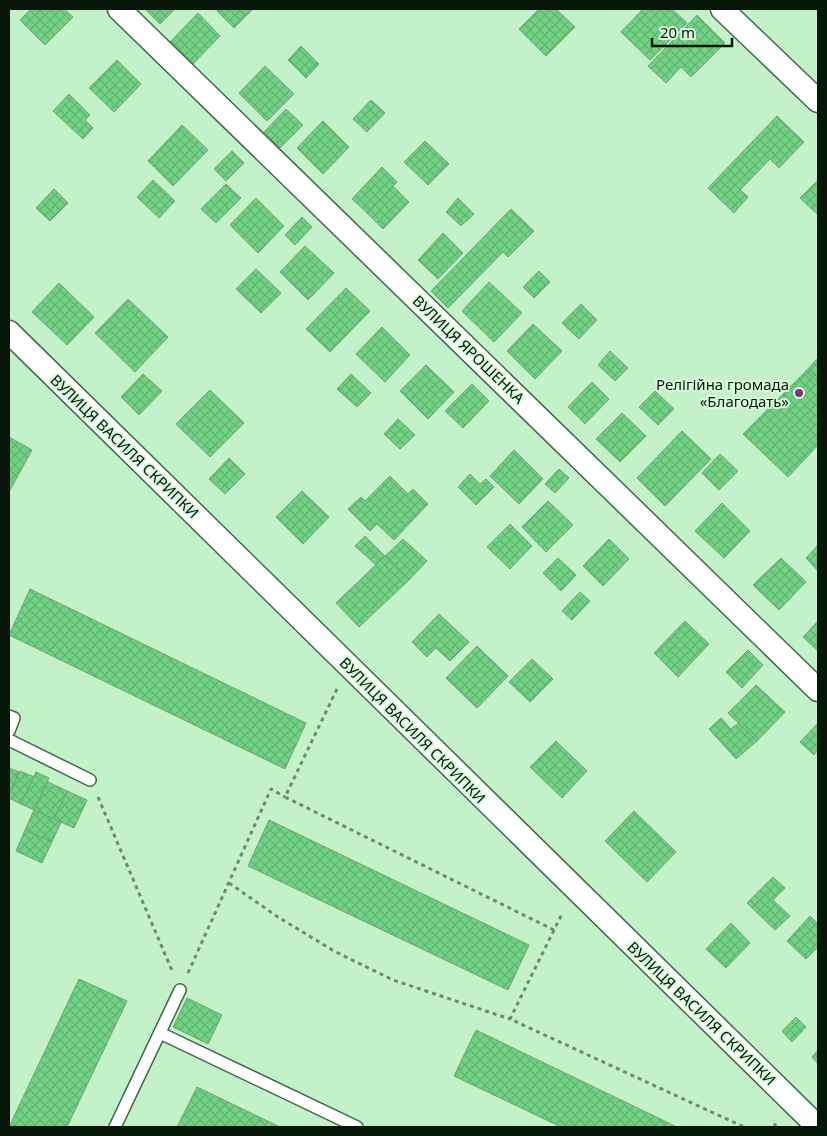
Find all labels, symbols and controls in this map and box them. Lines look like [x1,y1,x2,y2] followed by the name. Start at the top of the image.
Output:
[652,15,732,47] scale bar
[660,22,695,42] text: 20 m
[409,290,529,408] street label: ВУЛИЦЯ ЯРОШЕНКА
[46,370,204,522] street label: ВУЛИЦЯ ВАСИЛЯ СКРИПКИ
[656,374,789,411] place label: Релігійна громада «Благодать»
[793,387,805,399] marker: Релігійна громада «Благодать»
[336,653,490,807] street label: ВУЛИЦЯ ВАСИЛЯ СКРИПКИ
[623,937,781,1089] street label: ВУЛИЦЯ ВАСИЛЯ СКРИПКИ

